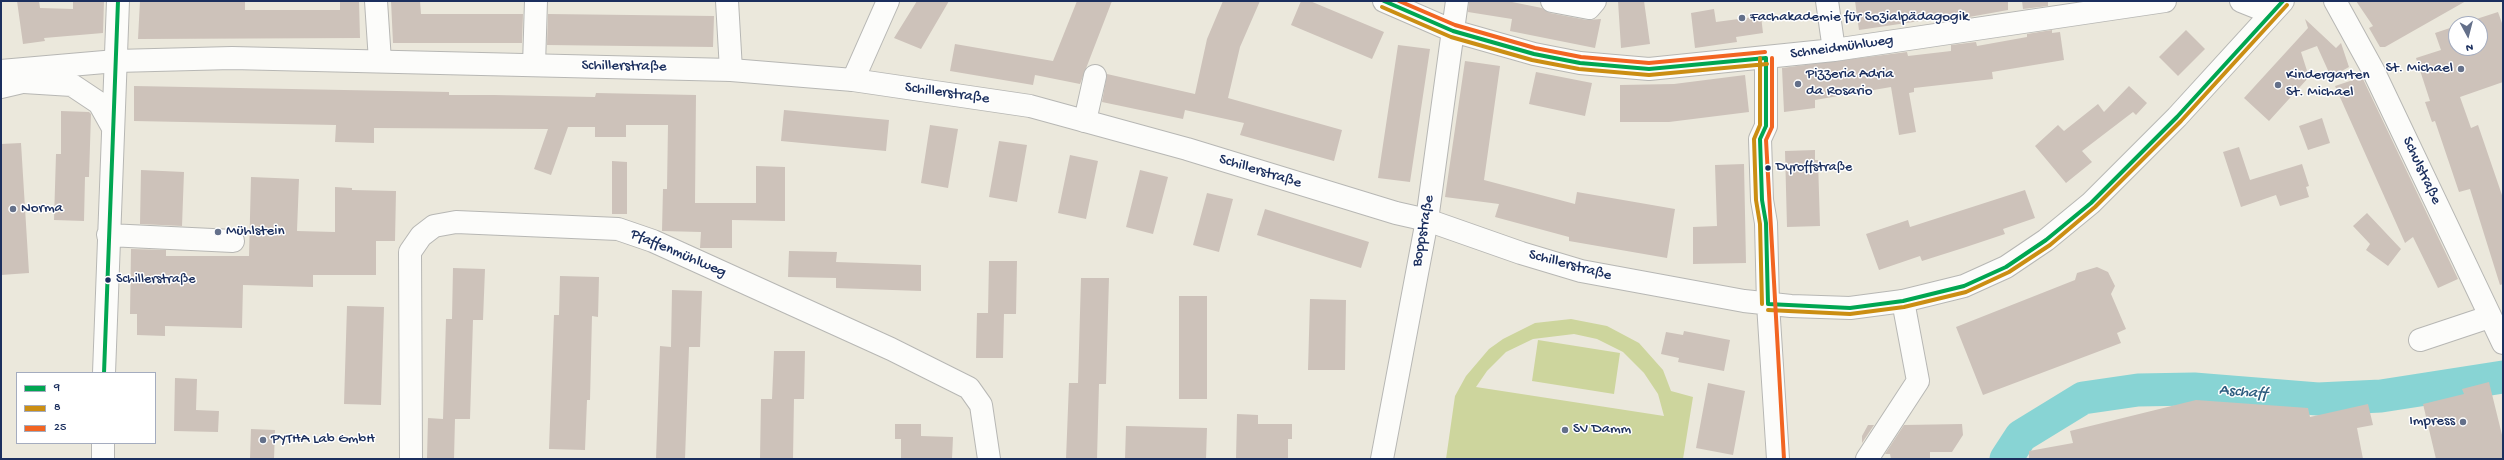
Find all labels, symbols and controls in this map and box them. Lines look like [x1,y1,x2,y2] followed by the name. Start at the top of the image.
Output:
[1750,9,1969,27] place label: Fachakademie für Sozialpädagogik
[1737,13,1747,23] marker: Fachakademie für Sozialpädagogik
[2448,16,2488,56] north arrow
[1789,32,1895,64] street label: Schneidmühlweg
[2465,41,2474,53] text: N
[581,57,667,77] street label: Schillerstraße
[2385,60,2453,78] place label: St. Michael
[2456,64,2466,74] marker: St. Michael
[1806,66,1893,101] place label: Pizzeria Adria da Rosario
[2286,67,2370,102] place label: Kindergarten St. Michael
[904,79,990,109] street label: Schillerstraße
[1793,79,1803,89] marker: Pizzeria Adria da Rosario
[2273,80,2283,90] marker: Kindergarten St. Michael
[2398,134,2444,208] street label: Schulstraße
[1217,151,1303,193] street label: Schillerstraße
[1776,160,1852,176] place label: Dyroffstraße
[1763,163,1773,173] marker: Dyroffstraße
[1409,194,1439,268] street label: Boppstraße
[21,200,63,218] place label: Norma
[8,204,18,214] marker: Norma
[226,223,285,241] place label: Mühlstein
[627,226,729,282] street label: Pfaffenmühlweg
[213,227,223,237] marker: Mühlstein
[1527,246,1613,286] street label: Schillerstraße
[116,272,195,288] place label: Schillerstraße
[103,275,113,285] marker: Schillerstraße
[16,372,156,444] legend
[54,381,60,395] text: 9
[2218,381,2268,405] water label: Aschaff
[54,401,61,415] text: 8
[2409,413,2455,431] place label: Impress
[2458,417,2468,427] marker: Impress
[54,421,66,435] text: 25
[1573,421,1631,439] place label: SV Damm
[1560,425,1570,435] marker: SV Damm
[271,431,375,449] place label: PYTHA Lab GmbH
[258,435,268,445] marker: PYTHA Lab GmbH

